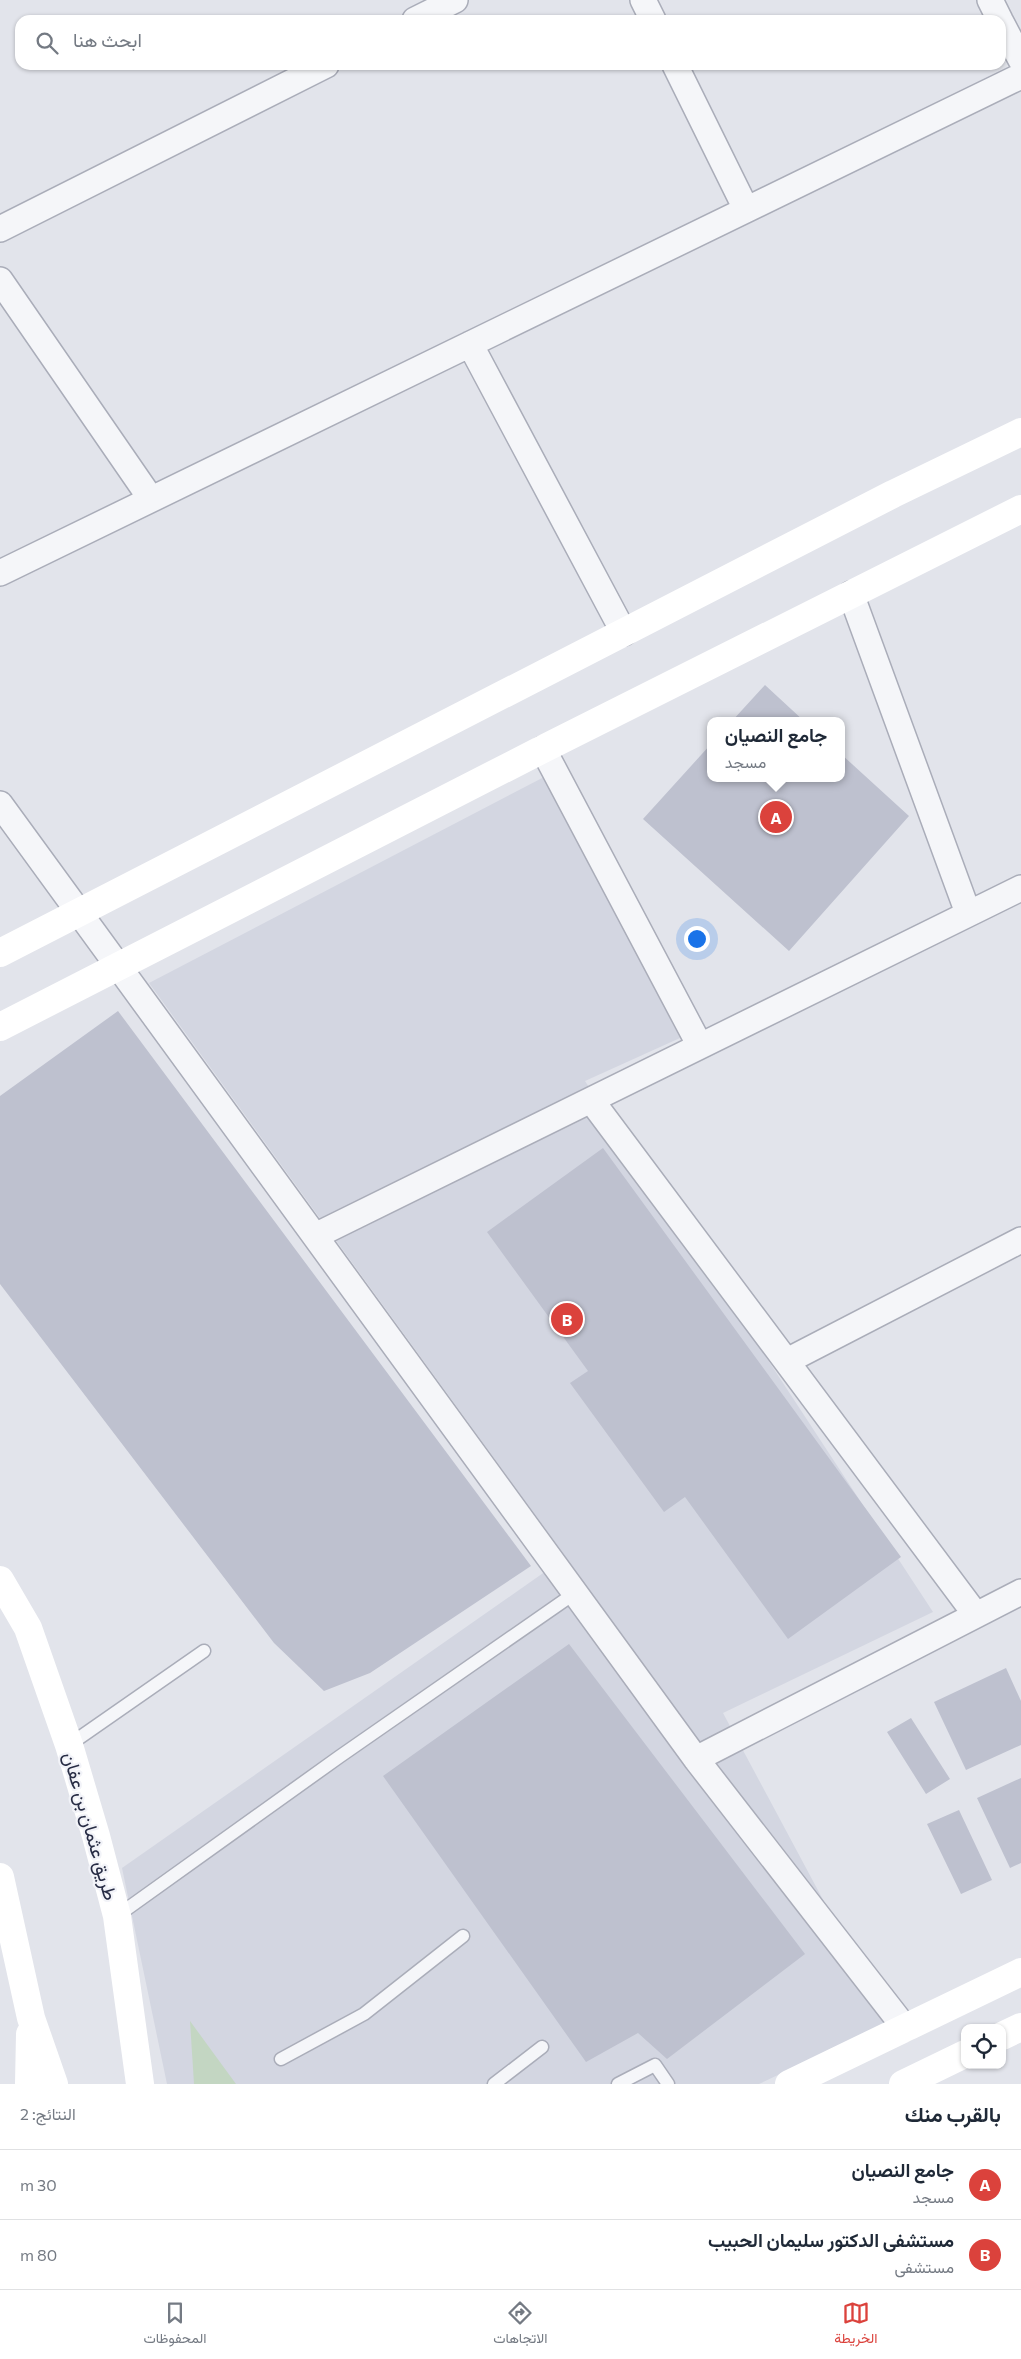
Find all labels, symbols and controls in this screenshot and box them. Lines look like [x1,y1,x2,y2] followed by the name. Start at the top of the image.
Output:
[15,15,1006,70] search box
[73,28,142,51] text: ابحث هنا
[33,29,61,57] icon: search
[707,717,845,782] popup
[725,723,827,746] text: جامع النصيان
[725,752,766,771] text: مسجد
[760,798,792,836] pin: A
[684,926,710,952] your location
[551,1300,583,1338] pin: B
[58,1749,123,1903] street label: طريق عثمان بن عفان
[961,2024,1006,2069] map controls
[961,2024,1006,2069] button: locate
[905,2101,1001,2126] text: بالقرب منك
[20,2104,76,2123] text: النتائج: 2
[852,2158,954,2181] text: جامع النصيان
[20,2175,57,2194] text: 30 m
[979,2175,991,2194] text: A
[913,2187,954,2206] text: مسجد
[708,2228,954,2251] text: مستشفى الدكتور سليمان الحبيب
[20,2245,57,2264] text: 80 m
[980,2245,990,2264] text: B
[894,2257,954,2276] text: مستشفى
[143,2299,206,2351] tab: المحفوظات
[493,2299,548,2351] tab: الاتجاهات
[834,2299,878,2351] tab: الخريطة

